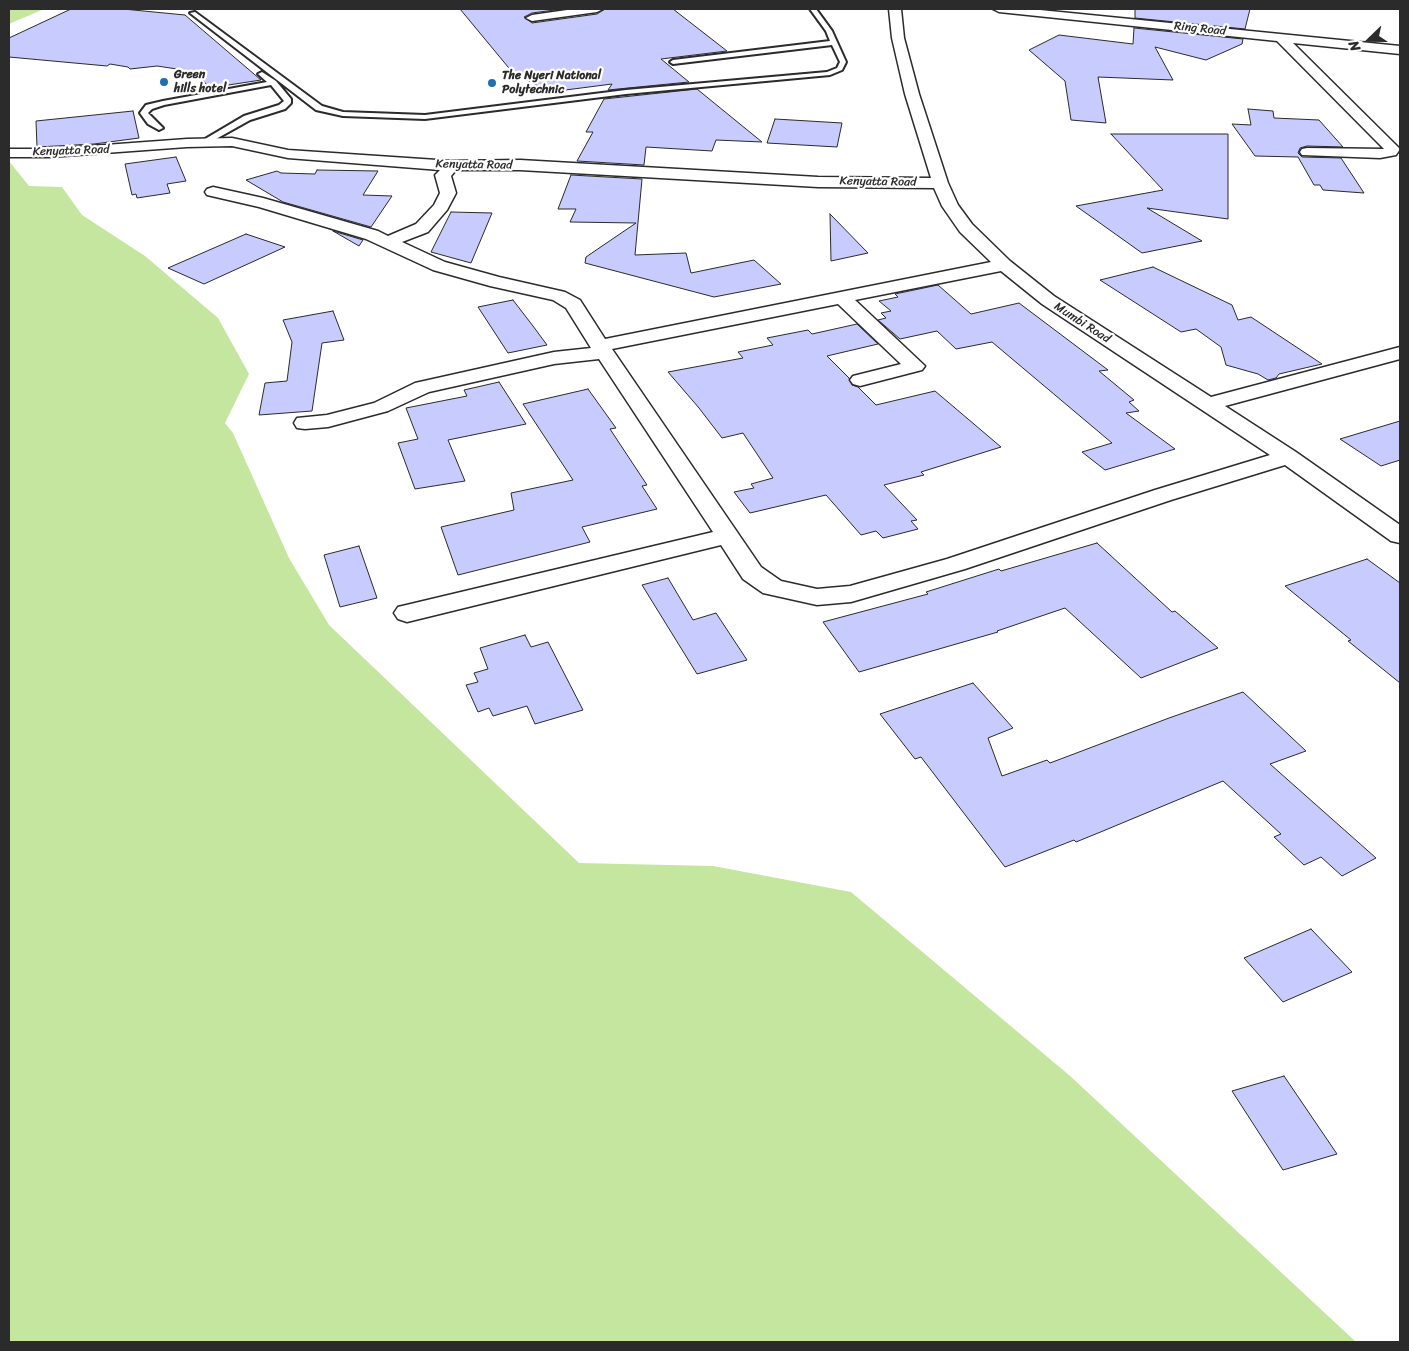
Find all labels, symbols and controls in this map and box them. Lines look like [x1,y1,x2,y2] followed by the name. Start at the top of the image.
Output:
[1344,15,1394,65] north arrow
[1173,19,1227,39] street label: Ring Road
[1341,37,1368,55] text: N
[174,68,226,96] place label: Green hills hotel
[502,69,601,97] place label: The Nyeri National Polytechnic
[158,76,170,88] marker: Green hills hotel
[486,77,498,89] marker: The Nyeri National Polytechnic
[32,142,110,160] street label: Kenyatta Road
[435,157,513,173] street label: Kenyatta Road
[839,174,917,190] street label: Kenyatta Road
[1051,300,1113,346] street label: Mumbi Road

